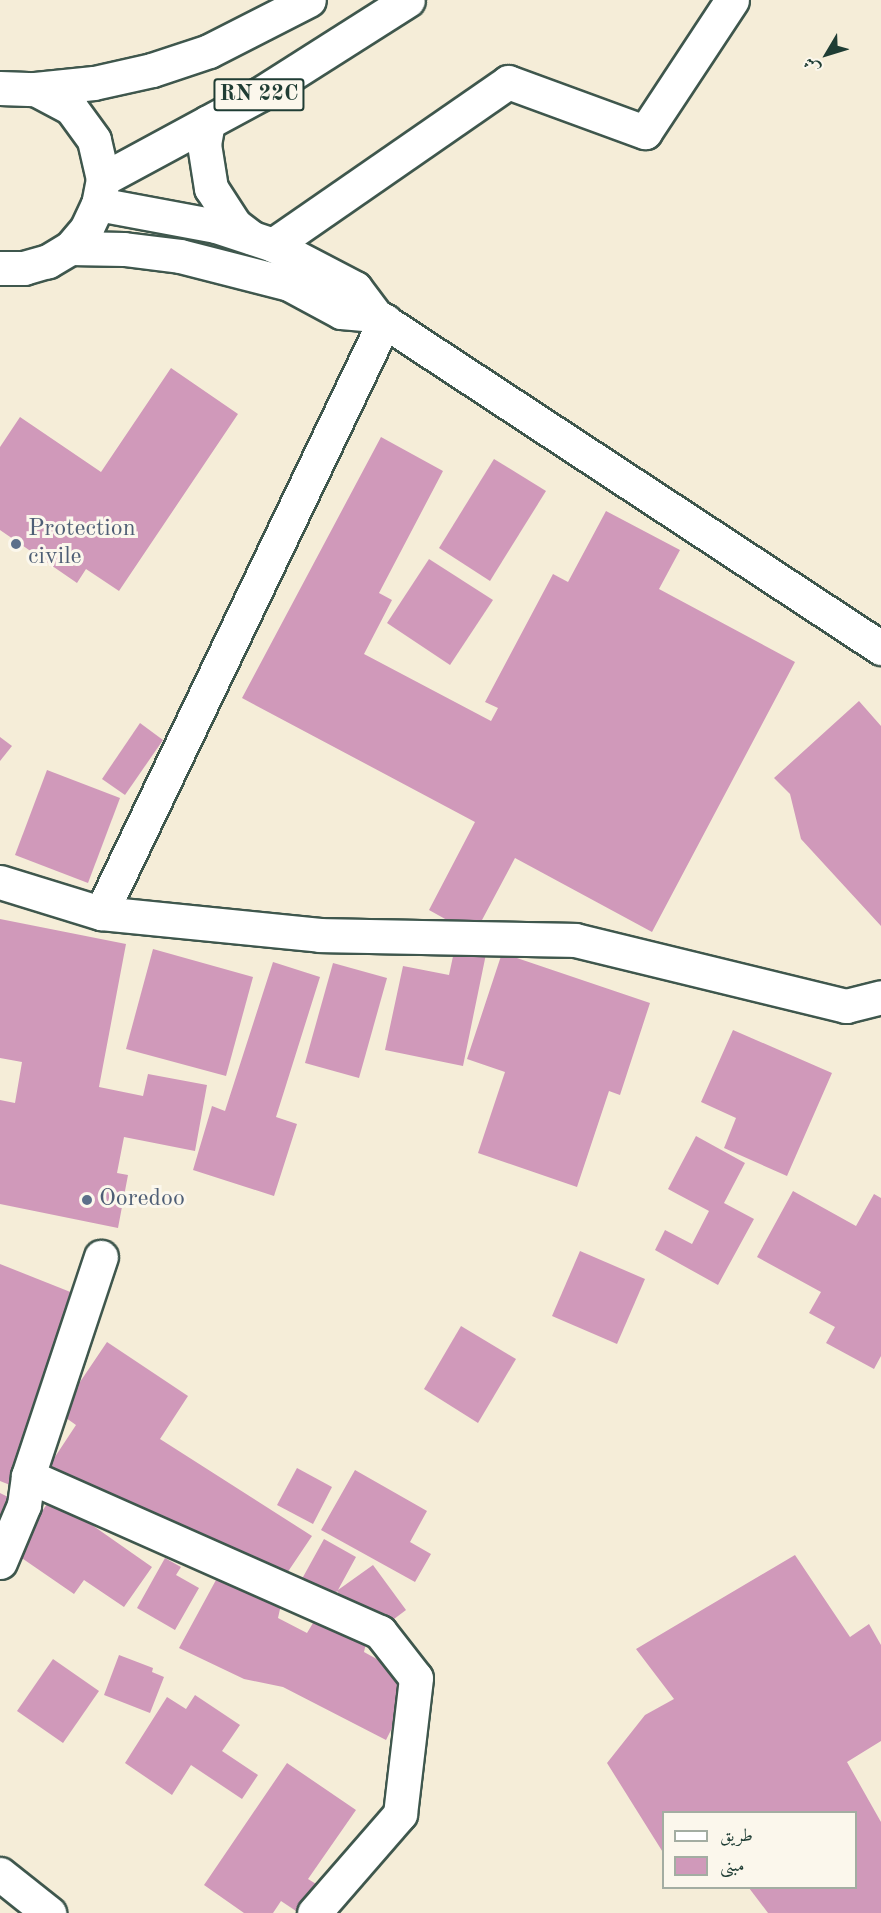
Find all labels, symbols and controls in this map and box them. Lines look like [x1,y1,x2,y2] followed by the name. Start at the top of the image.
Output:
[797,24,857,84] north arrow
[802,54,824,76] text: ش
[212,76,306,114] road number: RN 22C
[28,516,136,572] place label: Protection civile
[9,537,23,551] marker: Protection civile
[99,1186,185,1214] place label: Ooredoo
[80,1193,94,1207] marker: Ooredoo
[662,1811,857,1889] legend
[720,1827,753,1845] text: طريق
[720,1857,745,1875] text: مبنى

